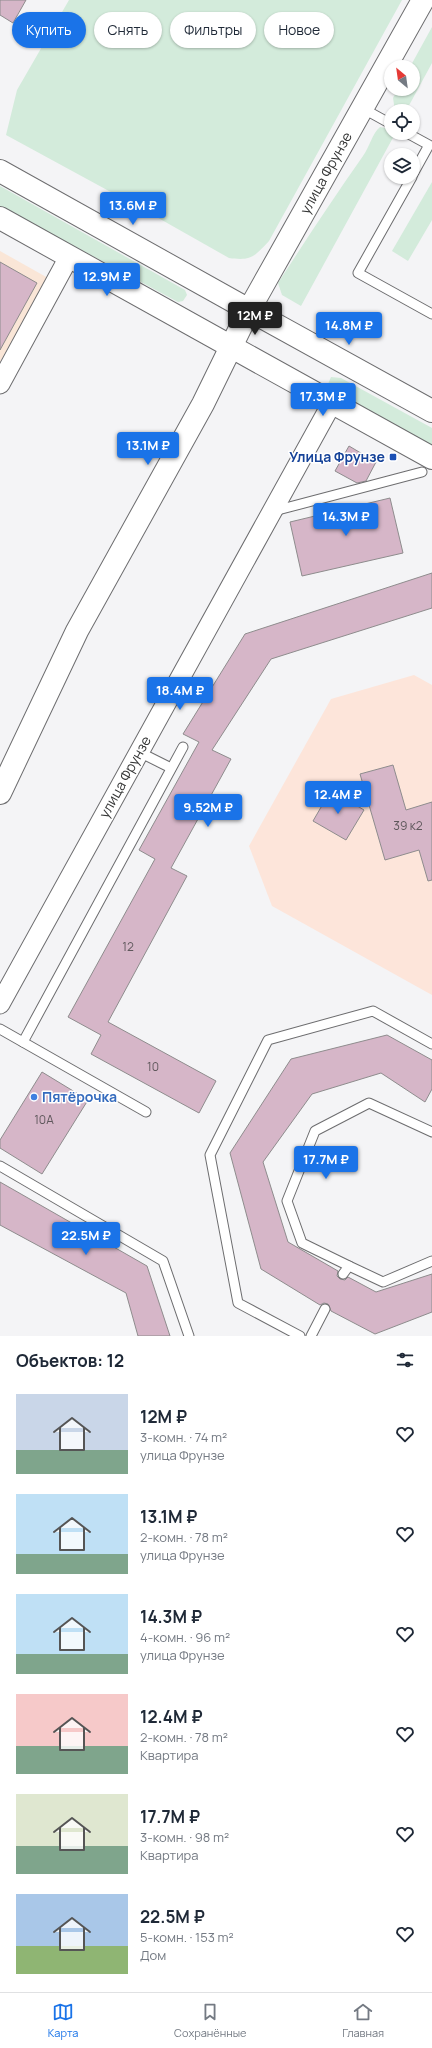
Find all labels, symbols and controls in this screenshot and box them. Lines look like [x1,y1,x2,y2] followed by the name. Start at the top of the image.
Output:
[12,12,86,48] chip: Купить
[94,12,162,48] chip: Снять
[170,12,256,48] chip: Фильтры
[264,12,334,48] chip: Новое
[384,60,420,96] north arrow
[384,60,420,184] map controls
[384,104,420,140] button: locate
[295,128,356,217] street label: улица Фрунзе
[384,148,420,184] button: layers
[96,192,170,226] pin: 13.6M ₽
[109,196,157,214] text: 13.6M ₽
[70,263,144,297] pin: 12.9M ₽
[83,267,131,285] text: 12.9M ₽
[227,302,283,336] pin: 12M ₽
[237,306,273,324] text: 12M ₽
[312,312,386,346] pin: 14.8M ₽
[325,316,373,334] text: 14.8M ₽
[286,383,360,417] pin: 17.3M ₽
[300,387,346,405] text: 17.3M ₽
[111,432,185,466] pin: 13.1M ₽
[126,436,170,454] text: 13.1M ₽
[289,447,385,466] place label: Улица Фрунзе
[388,452,398,462] marker: Улица Фрунзе
[309,503,383,537] pin: 14.3M ₽
[322,507,370,525] text: 14.3M ₽
[143,677,217,711] pin: 18.4M ₽
[156,681,204,699] text: 18.4M ₽
[94,732,155,821] street label: улица Фрунзе
[301,781,375,815] pin: 12.4M ₽
[314,785,362,803] text: 12.4M ₽
[171,794,245,828] pin: 9.52M ₽
[183,798,233,816] text: 9.52M ₽
[393,817,423,834] house number: 39 к2
[122,938,134,955] house number: 12
[147,1058,159,1075] house number: 10
[42,1087,117,1106] place label: Пятёрочка
[29,1092,39,1102] marker: Пятёрочка
[34,1111,54,1128] house number: 10А
[289,1146,363,1180] pin: 17.7M ₽
[303,1150,349,1168] text: 17.7M ₽
[49,1222,123,1256] pin: 22.5M ₽
[61,1226,111,1244] text: 22.5M ₽
[16,1349,124,1372] text: Объектов: 12
[394,1349,416,1371] icon: filters
[140,1405,187,1428] text: 12M ₽
[48,1410,96,1458] icon: home
[394,1423,416,1445] icon: heart
[140,1428,227,1446] text: 3-комн. · 74 m²
[140,1446,225,1464] text: улица Фрунзе
[140,1505,197,1528] text: 13.1M ₽
[48,1510,96,1558] icon: home
[394,1523,416,1545] icon: heart
[140,1528,228,1546] text: 2-комн. · 78 m²
[140,1546,225,1564] text: улица Фрунзе
[140,1605,202,1628] text: 14.3M ₽
[48,1610,96,1658] icon: home
[394,1623,416,1645] icon: heart
[140,1628,230,1646] text: 4-комн. · 96 m²
[140,1646,225,1664] text: улица Фрунзе
[140,1705,203,1728] text: 12.4M ₽
[48,1710,96,1758] icon: home
[394,1723,416,1745] icon: heart
[140,1728,228,1746] text: 2-комн. · 78 m²
[140,1746,199,1764] text: Квартира
[140,1805,200,1828] text: 17.7M ₽
[48,1810,96,1858] icon: home
[394,1823,416,1845] icon: heart
[140,1828,229,1846] text: 3-комн. · 98 m²
[140,1846,199,1864] text: Квартира
[140,1905,205,1928] text: 22.5M ₽
[48,1910,96,1958] icon: home
[394,1923,416,1945] icon: heart
[140,1928,234,1946] text: 5-комн. · 153 m²
[140,1946,166,1964] text: Дом
[48,2001,78,2040] tab: Карта
[174,2001,247,2040] tab: Сохранённые
[342,2001,384,2040] tab: Главная

